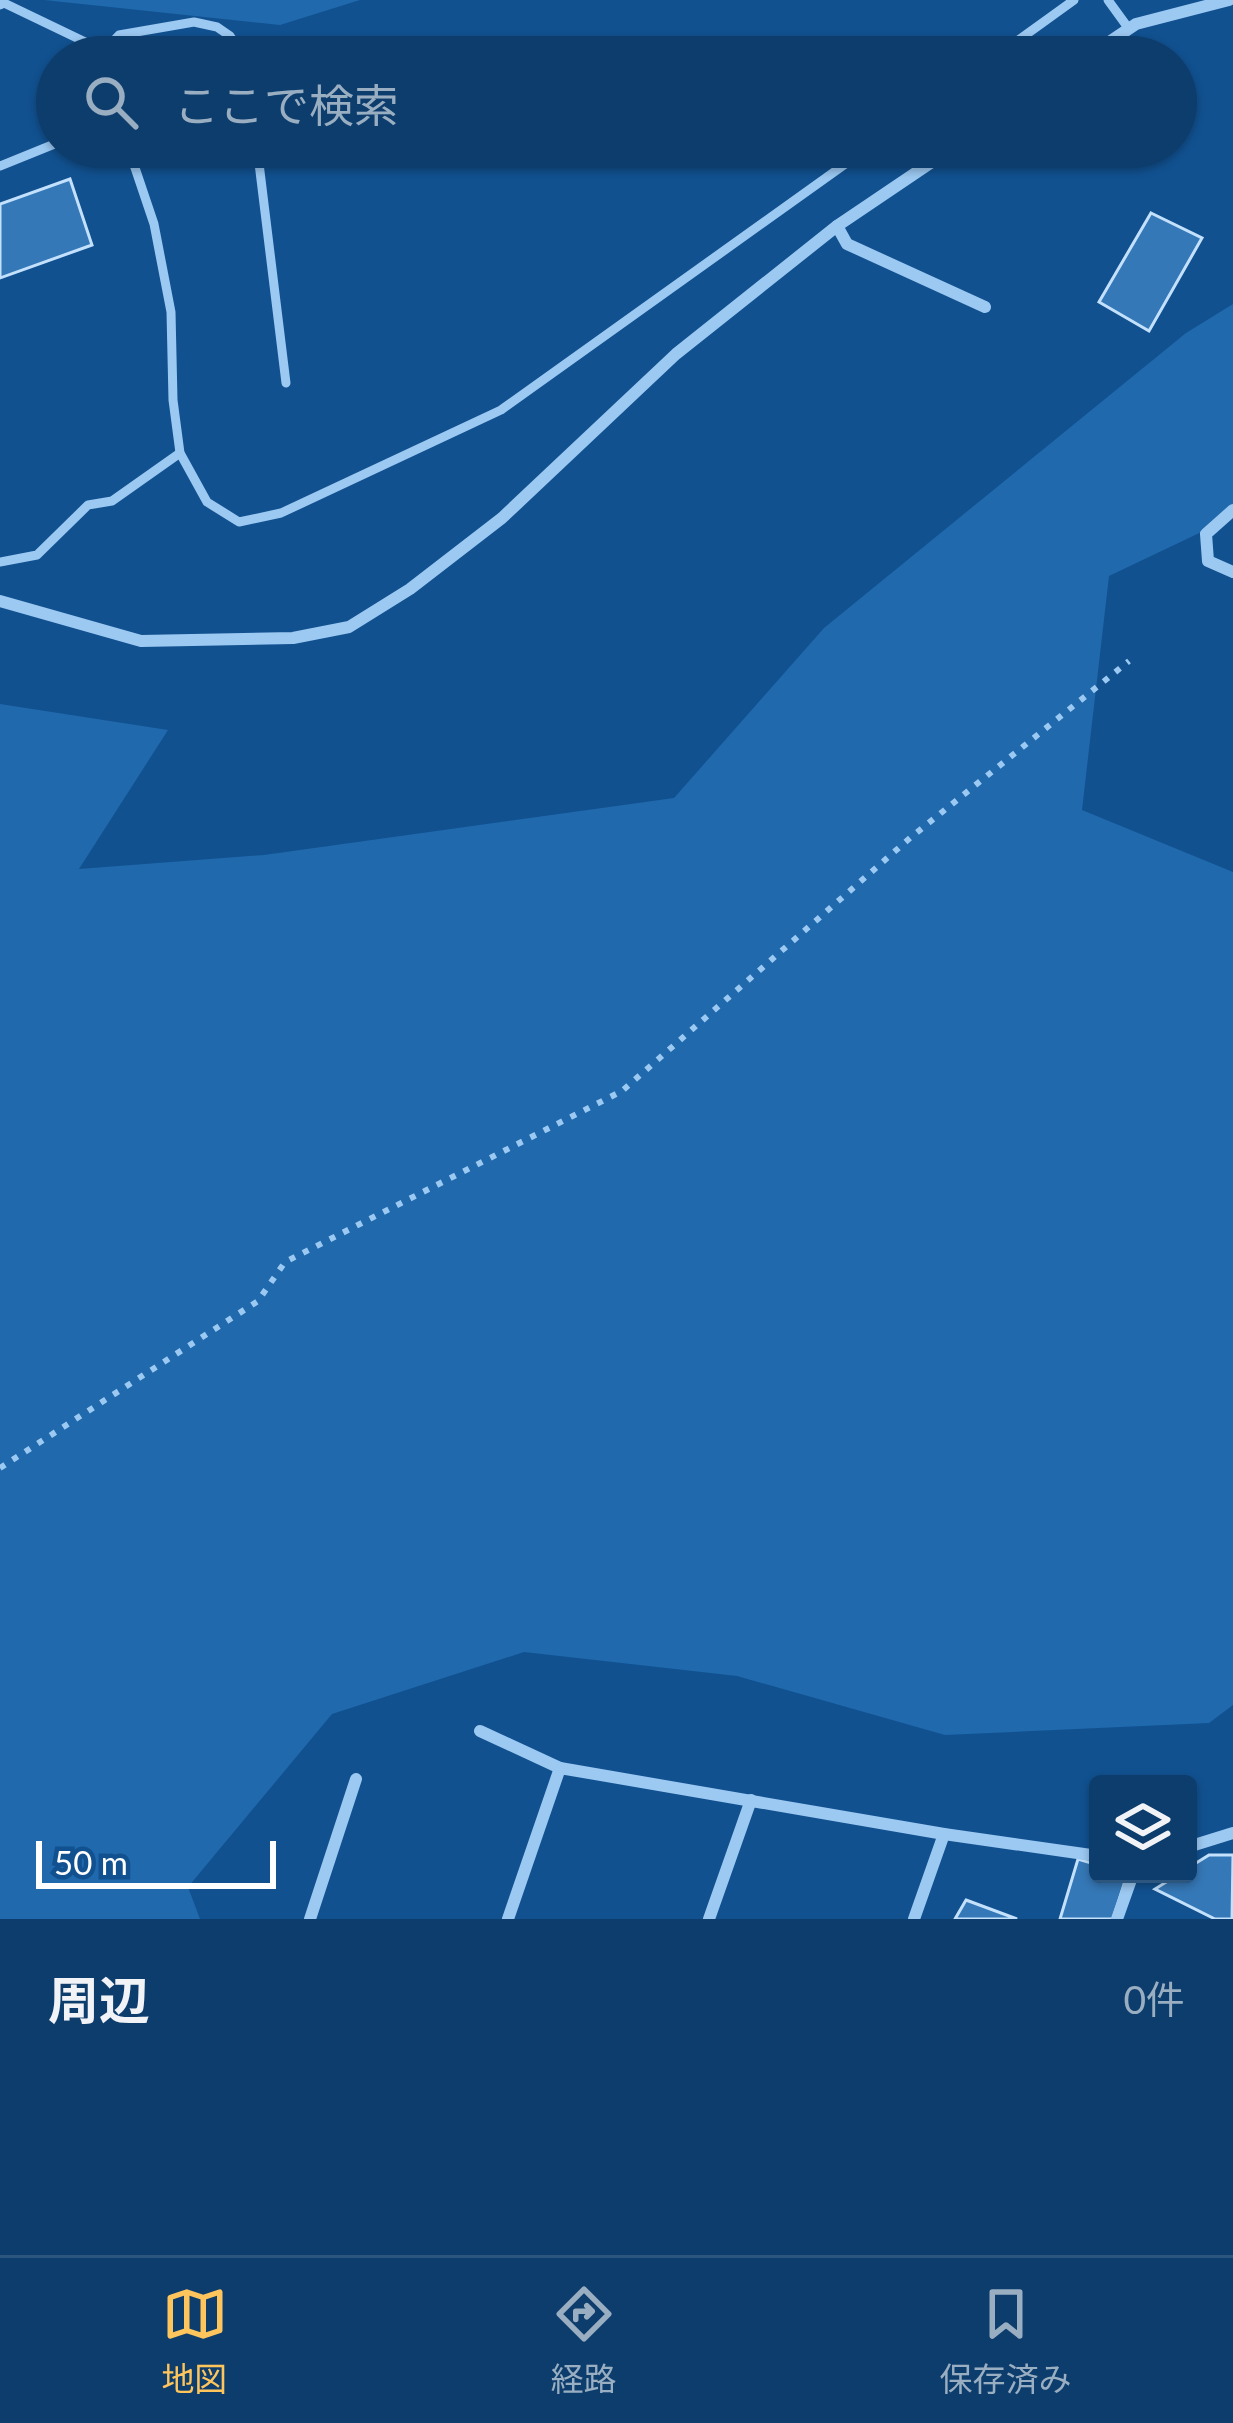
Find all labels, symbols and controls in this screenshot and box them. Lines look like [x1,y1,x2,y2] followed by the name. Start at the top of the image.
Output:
[36,36,1197,168] search box
[78,69,144,135] icon: search
[174,78,399,132] text: ここで検索
[1089,1775,1197,1883] map controls
[1089,1775,1197,1883] button: layers
[36,1835,276,1888] scale bar
[54,1842,128,1882] text: 50 m
[48,1969,150,2030] text: 周辺
[1123,1976,1185,2022] text: 0件
[162,2281,228,2401] tab: 地図
[551,2281,617,2401] tab: 経路
[940,2281,1072,2401] tab: 保存済み

